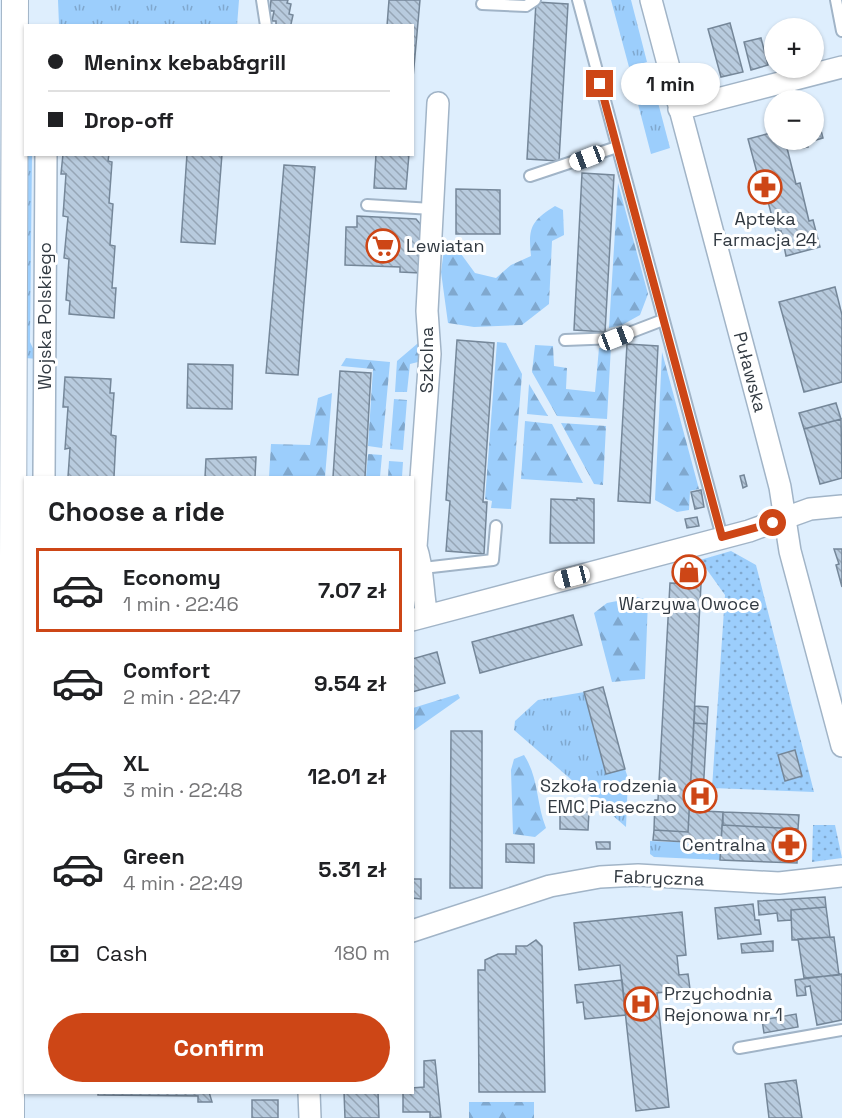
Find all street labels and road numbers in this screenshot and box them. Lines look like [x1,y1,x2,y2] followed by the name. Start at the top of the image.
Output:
[33,242,56,390] street label: Wojska Polskiego
[415,327,438,393] street label: Szkolna
[729,329,772,415] street label: Puławska
[613,864,705,891] street label: Fabryczna

